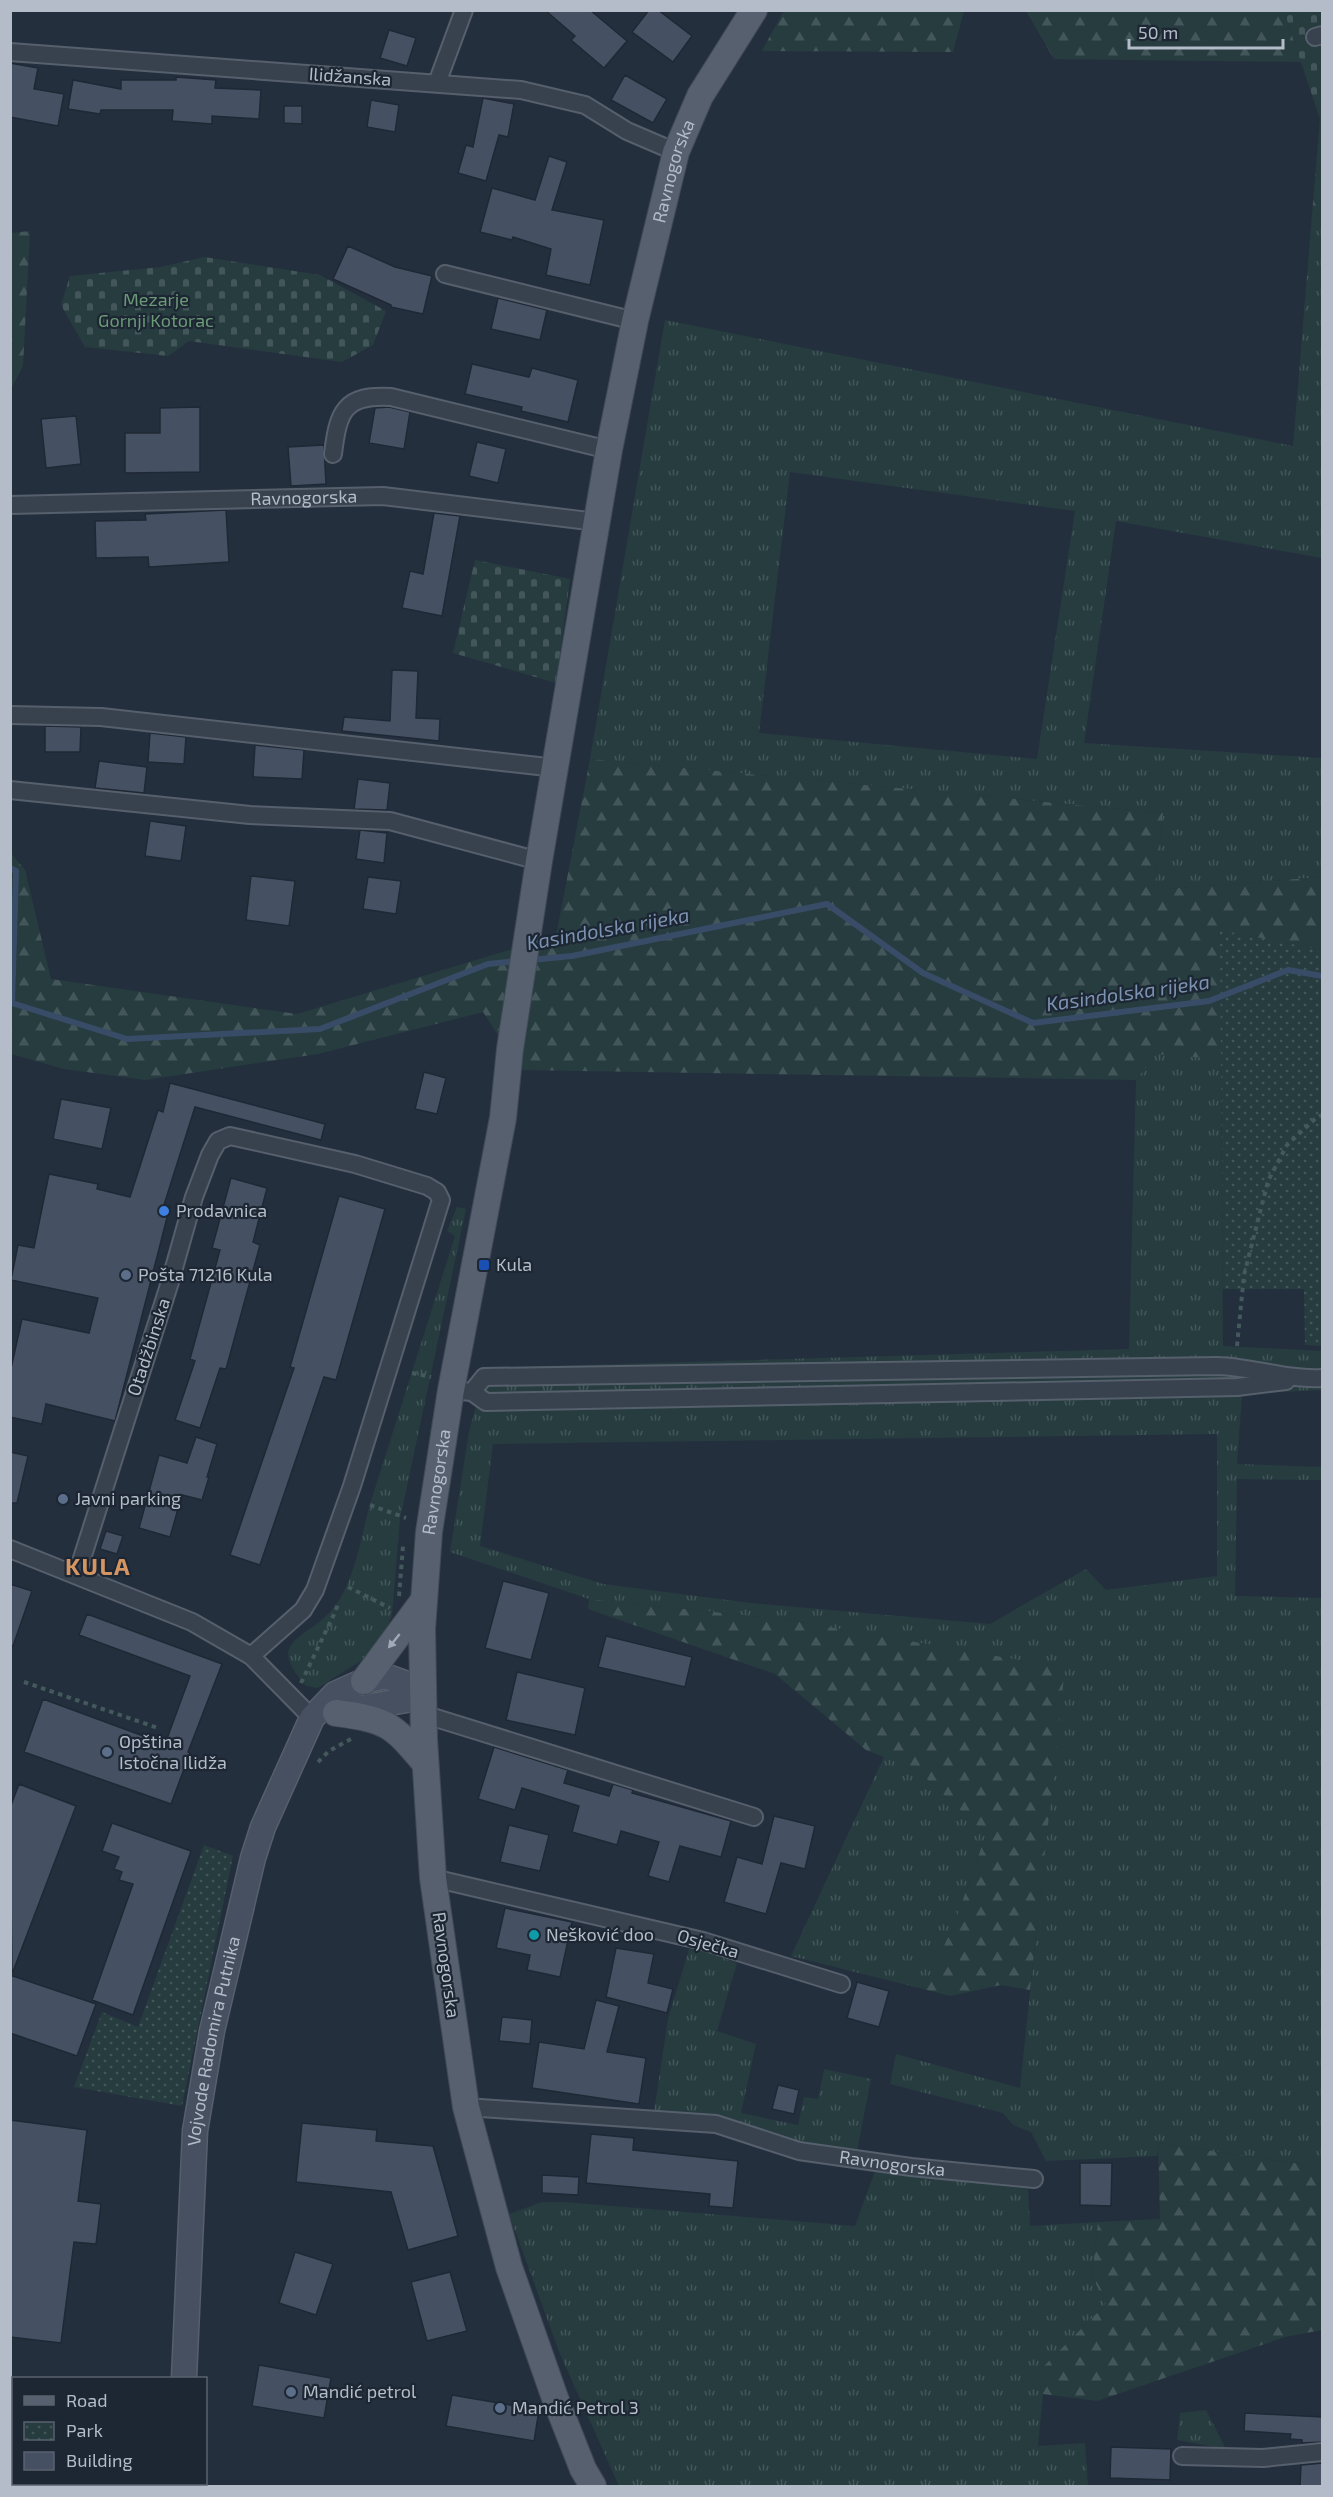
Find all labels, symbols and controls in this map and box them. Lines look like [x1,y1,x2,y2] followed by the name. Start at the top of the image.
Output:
[1129,12,1284,50] scale bar
[1138,21,1178,43] text: 50 m
[308,62,392,90] street label: Ilidžanska
[647,116,699,225] street label: Ravnogorska
[98,288,214,331] park label: Mezarje Gornji Kotorac
[250,485,358,509] street label: Ravnogorska
[525,902,691,954] water label: Kasindolska rijeka
[1045,969,1211,1015] water label: Kasindolska rijeka
[176,1199,267,1221] place label: Prodavnica
[157,1204,171,1218] marker: Prodavnica
[496,1253,532,1275] place label: Kula
[477,1258,491,1272] marker: Kula
[138,1263,273,1285] place label: Pošta 71216 Kula
[119,1268,133,1282] marker: Pošta 71216 Kula
[122,1295,174,1398] street label: Otadžbinska
[417,1427,455,1536] street label: Ravnogorska
[75,1487,181,1509] place label: Javni parking
[56,1492,70,1506] marker: Javni parking
[65,1551,131,1580] district label: KULA
[389,1633,401,1648] one-way arrow
[119,1730,227,1773] place label: Opština Istočna Ilidža
[100,1745,114,1759] marker: Opština Istočna Ilidža
[429,1910,465,2019] street label: Ravnogorska
[546,1923,654,1945] place label: Nešković doo
[675,1924,742,1962] street label: Osječka
[527,1928,541,1942] marker: Nešković doo
[182,1934,244,2146] street label: Vojvode Radomira Putnika
[838,2145,946,2180] street label: Ravnogorska
[12,2377,207,2485] legend
[303,2380,417,2402] place label: Mandić petrol
[284,2385,298,2399] marker: Mandić petrol
[66,2389,107,2411] text: Road
[512,2396,639,2418] place label: Mandić Petrol 3
[493,2401,507,2415] marker: Mandić Petrol 3
[66,2419,103,2441] text: Park
[66,2449,133,2471] text: Building

